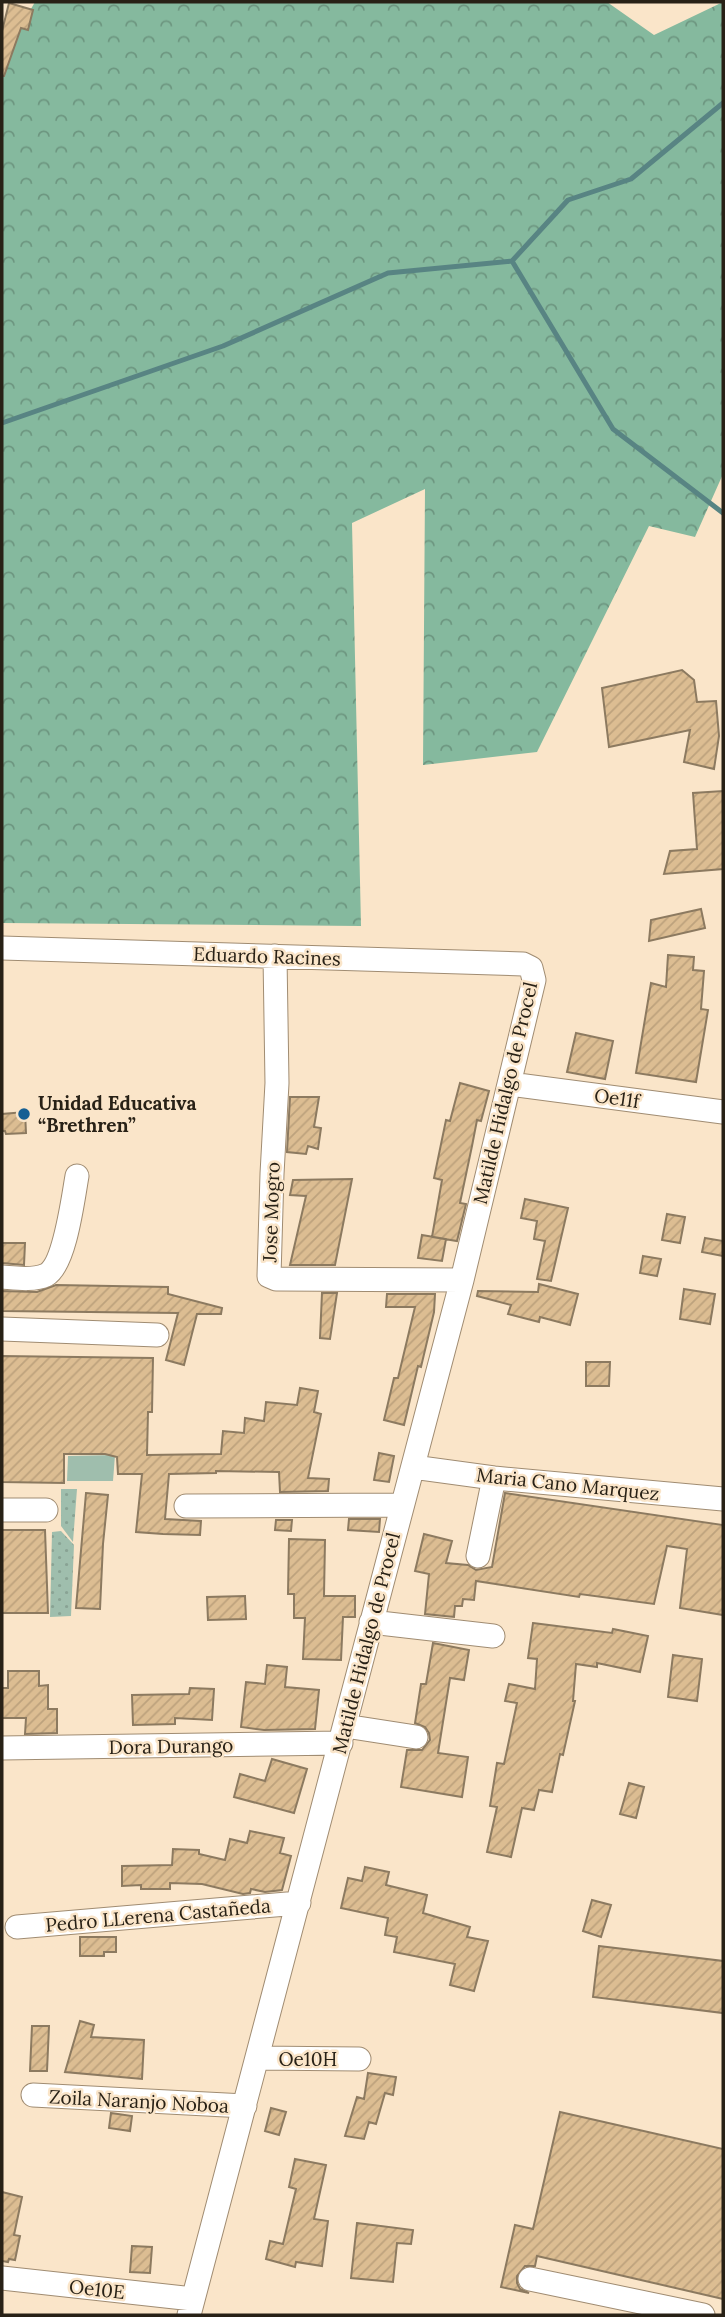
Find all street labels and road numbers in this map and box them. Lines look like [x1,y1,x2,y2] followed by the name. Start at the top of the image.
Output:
[193,941,341,971] street label: Eduardo Racines
[468,980,542,1206] street label: Matilde Hidalgo de Procel
[593,1083,643,1113] street label: Oe11f
[257,1161,285,1264] street label: Jose Mogro
[475,1462,661,1506] street label: Maria Cano Marquez
[327,1530,405,1756] street label: Matilde Hidalgo de Procel
[108,1733,234,1759] street label: Dora Durango
[44,1893,272,1937] street label: Pedro LLerena Castañeda
[279,2047,337,2071] street label: Oe10H
[48,2084,230,2118] street label: Zoila Naranjo Noboa
[68,2274,126,2304] street label: Oe10E

